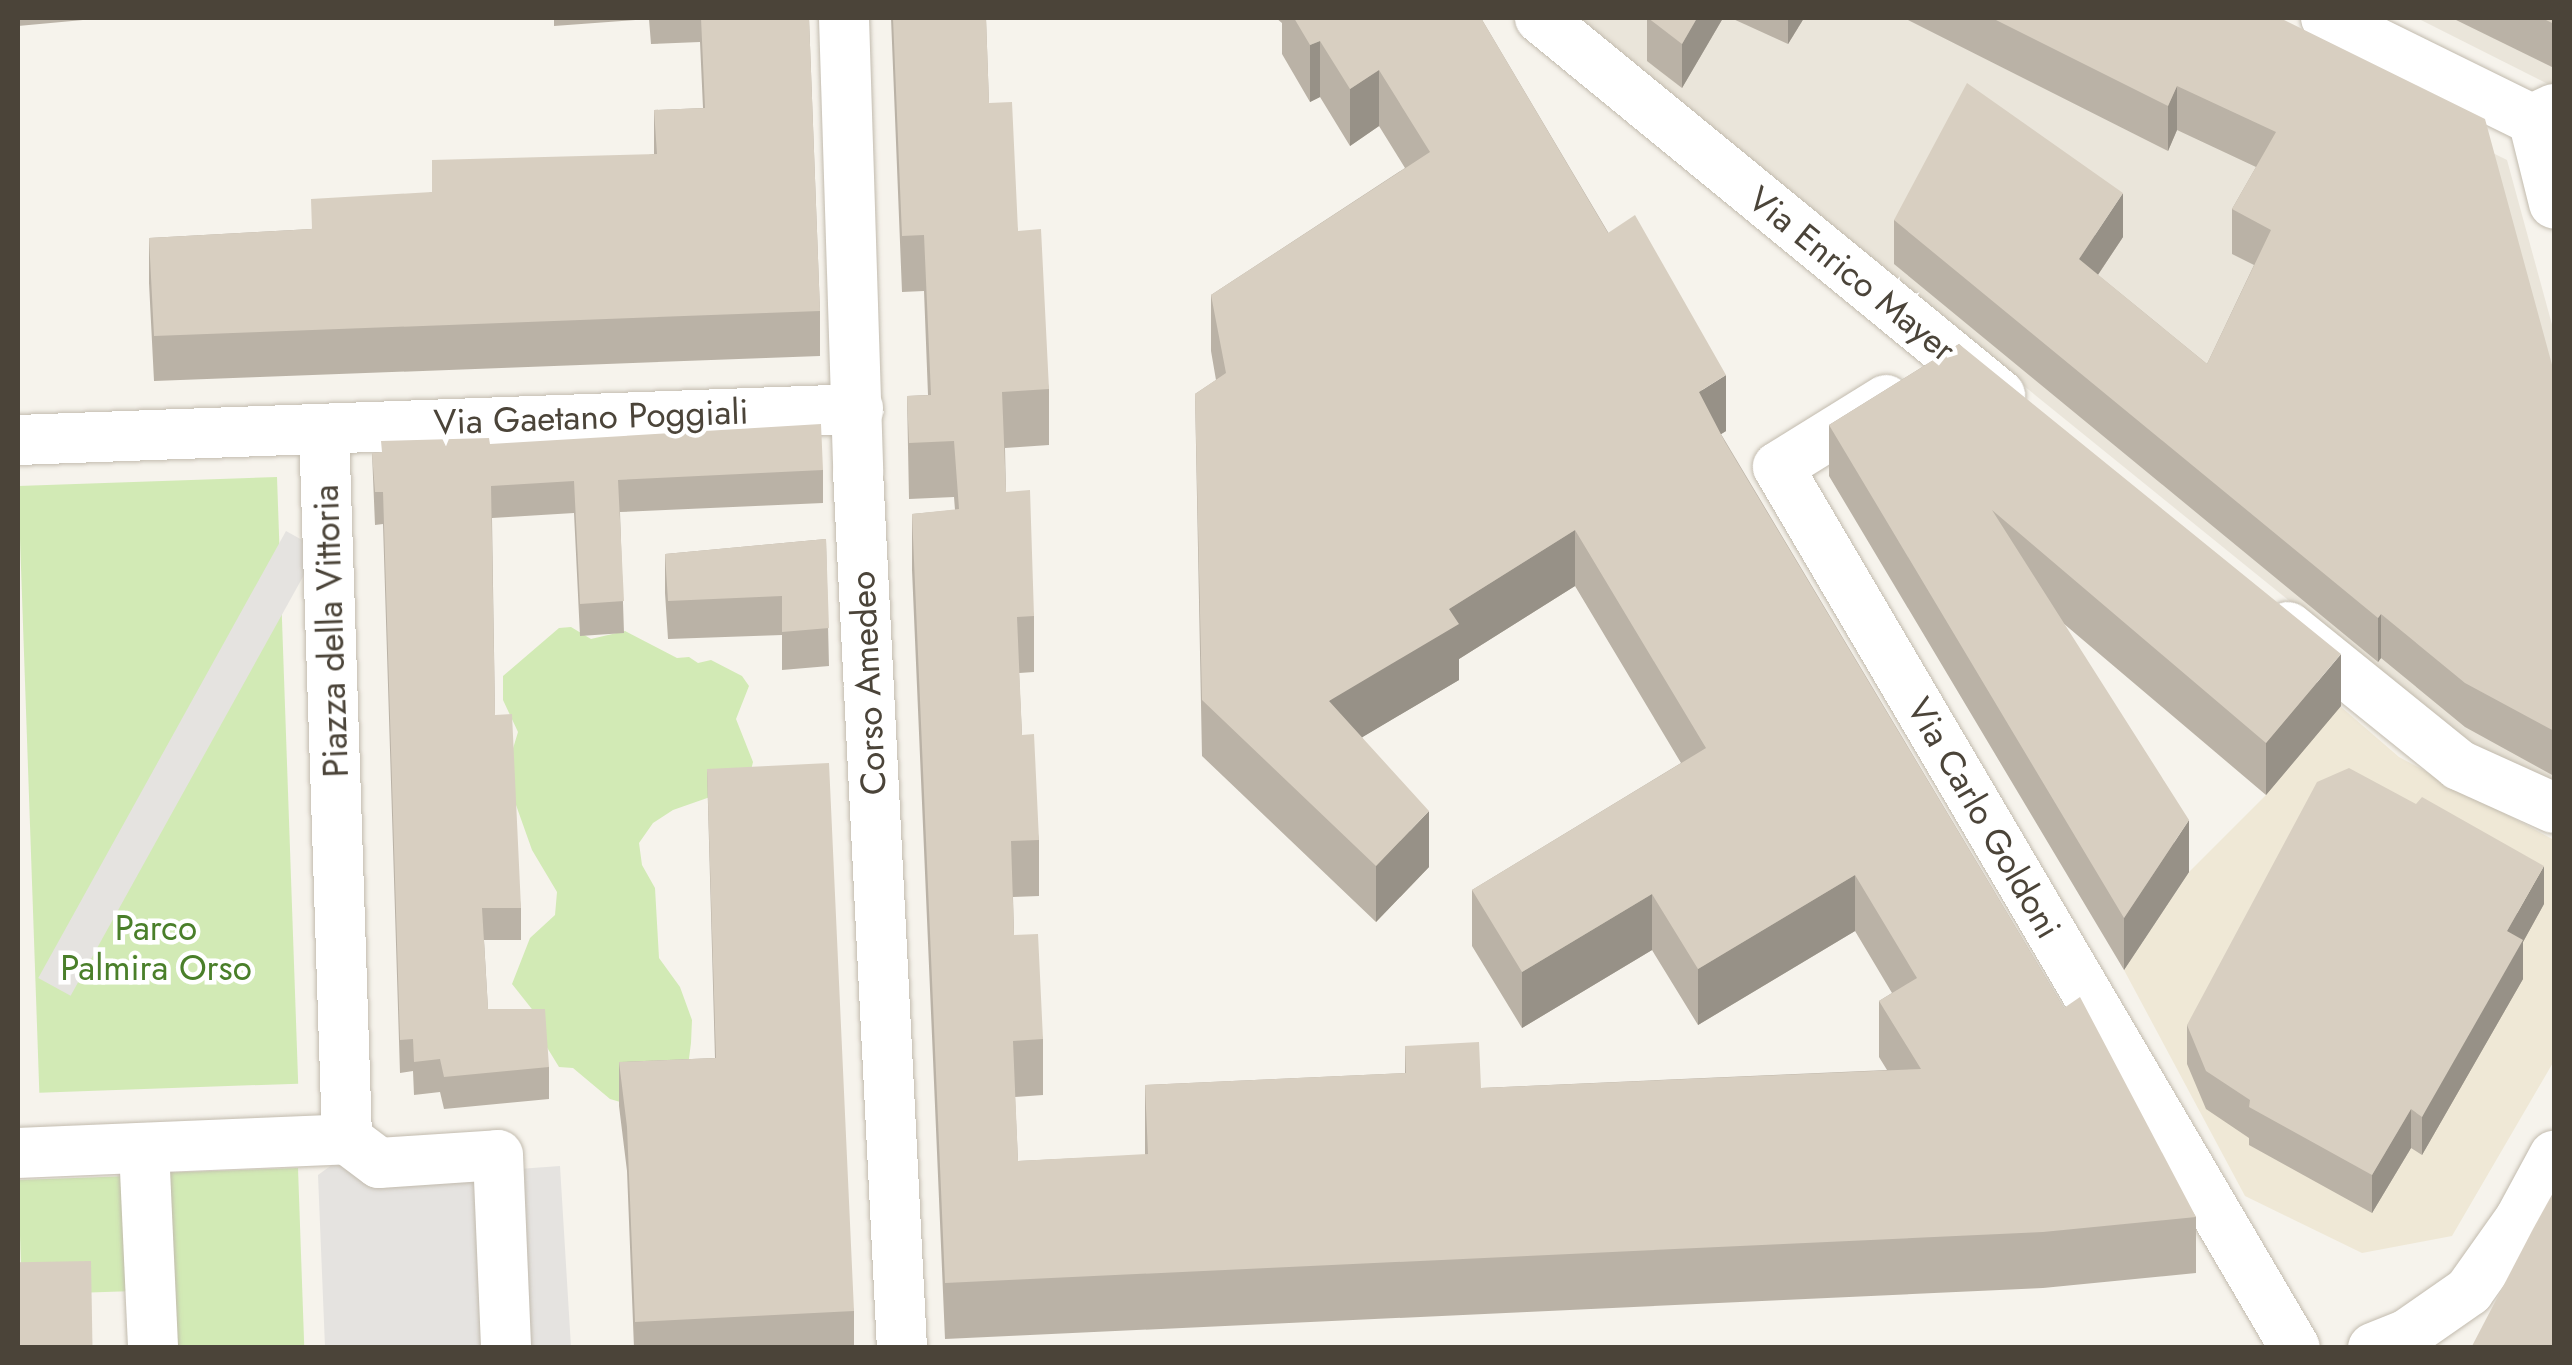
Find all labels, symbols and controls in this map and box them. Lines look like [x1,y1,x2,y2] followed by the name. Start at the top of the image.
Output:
[1740,178,1964,370] street label: Via Enrico Mayer
[433,391,749,443] street label: Via Gaetano Poggiali
[305,484,357,778] street label: Piazza della Vittoria
[841,570,895,796] street label: Corso Amedeo
[1898,690,2070,946] street label: Via Carlo Goldoni
[60,907,252,989] park label: Parco Palmira Orso

